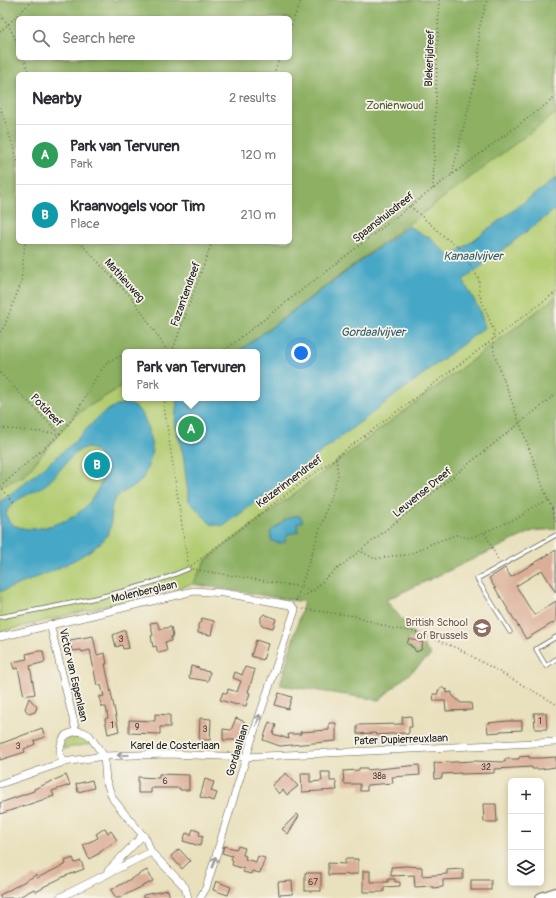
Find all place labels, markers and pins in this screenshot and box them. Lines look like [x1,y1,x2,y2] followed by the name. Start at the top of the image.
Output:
[178,414,204,444] pin: A
[84,450,110,480] pin: B
[405,616,468,642] place label: British School of Brussels
[471,617,493,639] school or university icon: British School of Brussels

